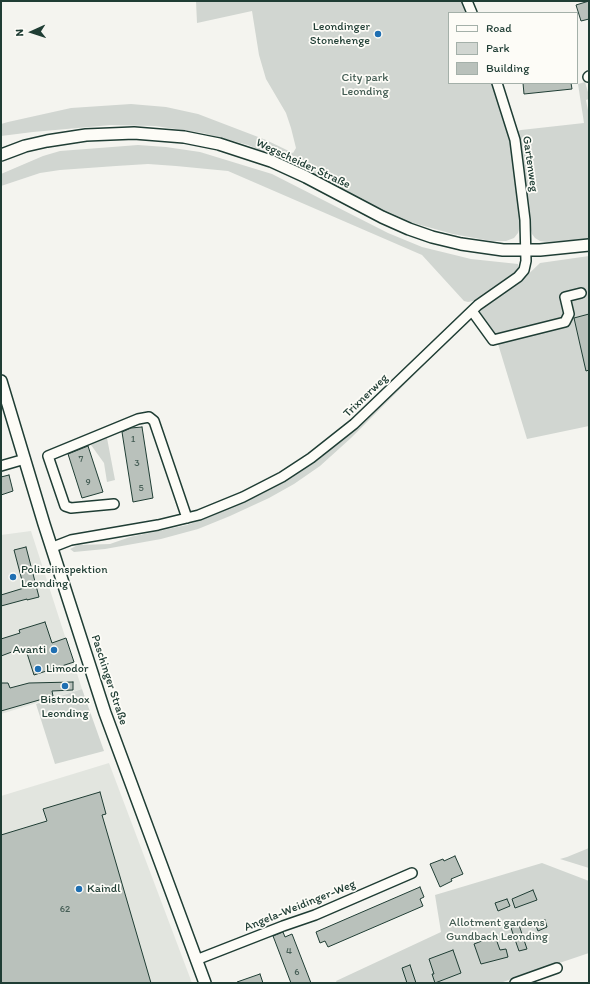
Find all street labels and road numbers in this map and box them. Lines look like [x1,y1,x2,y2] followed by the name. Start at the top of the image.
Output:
[519,135,541,193] street label: Gartenweg
[253,136,353,192] street label: Wegscheider Straße
[341,371,391,421] street label: Trixnerweg
[88,633,130,727] street label: Paschinger Straße
[242,877,358,935] street label: Angela-Weidinger-Weg

